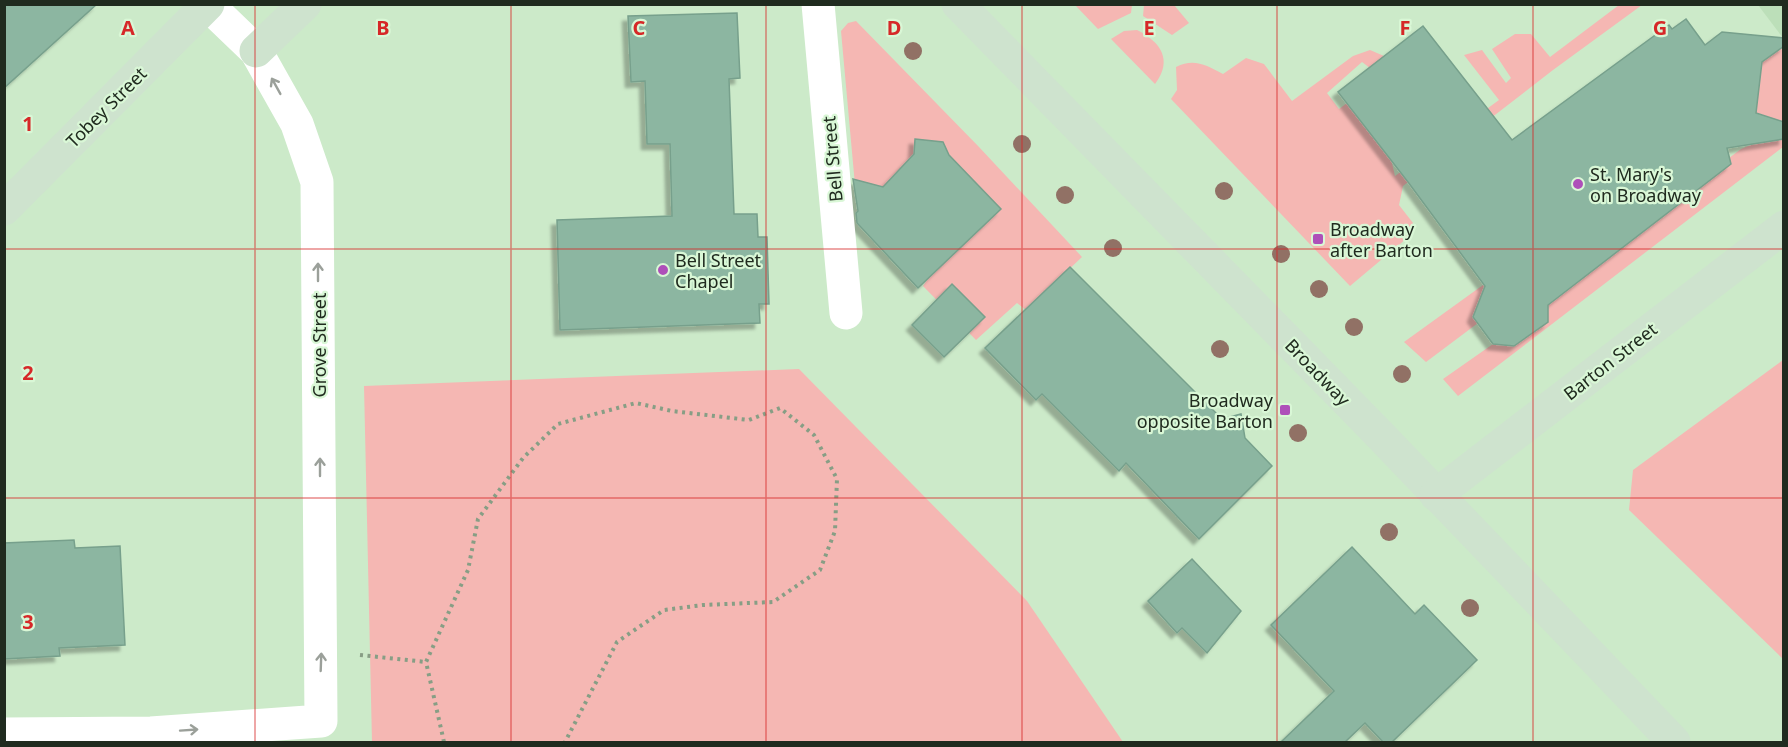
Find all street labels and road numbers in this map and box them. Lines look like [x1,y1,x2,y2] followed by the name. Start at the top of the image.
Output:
[61,61,152,152] street label: Tobey Street
[816,115,848,203] street label: Bell Street
[307,292,331,397] street label: Grove Street
[1558,317,1662,405] street label: Barton Street
[1280,333,1356,411] street label: Broadway

